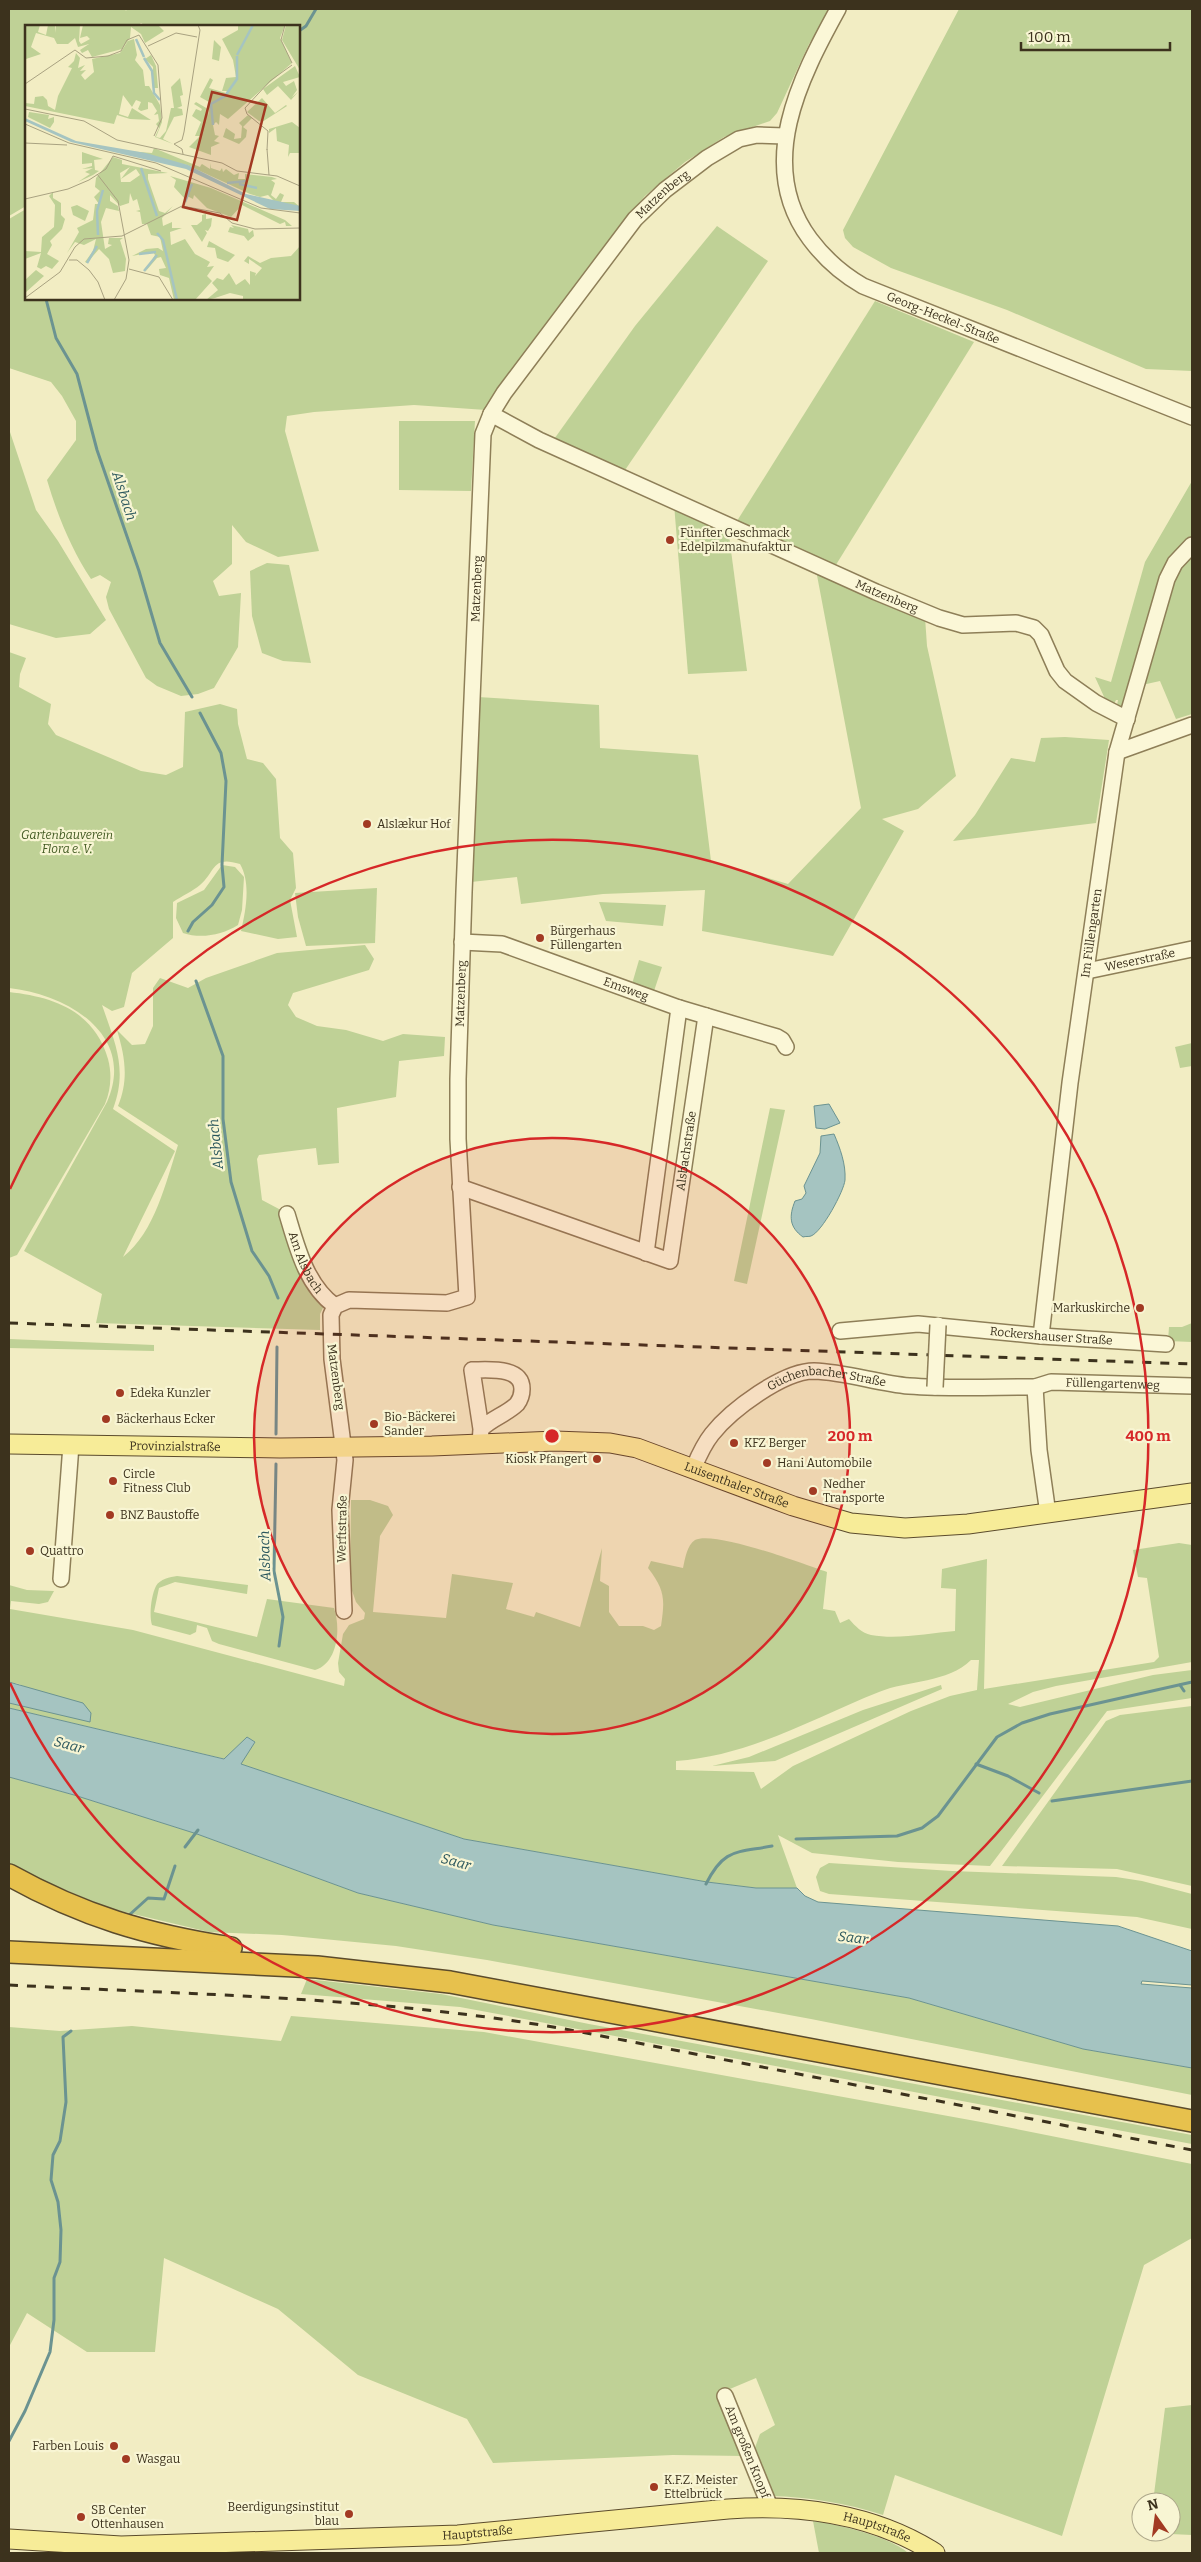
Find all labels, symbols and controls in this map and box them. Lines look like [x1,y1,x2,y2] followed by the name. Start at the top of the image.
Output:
[1021,20,1170,52] scale bar
[25,25,300,300] inset map
[1028,28,1071,46] text: 100 m
[633,167,692,221] street label: Matzenberg
[885,289,1002,347] street label: Georg-Heckel-Straße
[108,468,140,523] water label: Alsbach
[680,526,792,554] place label: Fünfter Geschmack Edelpilzmanufaktur
[664,534,676,546] marker: Fünfter Geschmack Edelpilzmanufaktur
[468,555,485,622] street label: Matzenberg
[853,577,921,616] street label: Matzenberg
[377,817,451,831] place label: Alslækur Hof
[361,818,373,830] marker: Alslækur Hof
[21,828,113,856] park label: Gartenbauverein Flora e. V.
[1078,887,1105,979] street label: Im Füllengarten
[550,924,622,952] place label: Bürgerhaus Füllengarten
[534,932,546,944] marker: Bürgerhaus Füllengarten
[1103,946,1176,974] street label: Weserstraße
[453,960,469,1027] street label: Matzenberg
[602,974,651,1004] street label: Emsweg
[673,1110,699,1192] street label: Alsbachstraße
[205,1118,227,1171] water label: Alsbach
[286,1230,326,1297] street label: Am Alsbach
[1053,1301,1130,1315] place label: Markuskirche
[1134,1302,1146,1314] marker: Markuskirche
[989,1324,1113,1348] street label: Rockershauser Straße
[324,1343,348,1411] street label: Matzenberg
[765,1364,887,1394] street label: Güchenbacher Straße
[1065,1375,1160,1392] street label: Füllengartenweg
[130,1386,211,1400] place label: Edeka Kunzler
[114,1387,126,1399] marker: Edeka Kunzler
[384,1410,456,1438] place label: Bio-Bäckerei Sander
[116,1412,216,1426] place label: Bäckerhaus Ecker
[100,1413,112,1425] marker: Bäckerhaus Ecker
[368,1418,380,1430] marker: Bio-Bäckerei Sander
[543,1427,561,1445] centre of rings
[828,1427,873,1445] text: 200 m
[1125,1427,1171,1445] text: 400 m
[744,1436,807,1450] place label: KFZ Berger
[728,1437,740,1449] marker: KFZ Berger
[129,1439,221,1454] street label: Provinzialstraße
[505,1452,588,1466] place label: Kiosk Pfangert
[591,1453,603,1465] marker: Kiosk Pfangert
[777,1456,872,1470] place label: Hani Automobile
[761,1457,773,1469] marker: Hani Automobile
[682,1459,791,1511] street label: Luisenthaler Straße
[123,1467,191,1495] place label: Circle Fitness Club
[107,1475,119,1487] marker: Circle Fitness Club
[823,1477,885,1505] place label: Nedher Transporte
[807,1485,819,1497] marker: Nedher Transporte
[334,1495,350,1563] street label: Werftstraße
[120,1508,199,1522] place label: BNZ Baustoffe
[104,1509,116,1521] marker: BNZ Baustoffe
[256,1530,274,1583] water label: Alsbach
[40,1544,84,1558] place label: Quattro
[24,1545,36,1557] marker: Quattro
[52,1733,87,1757] water label: Saar
[439,1850,474,1874] water label: Saar
[837,1928,870,1948] water label: Saar
[722,2403,773,2501] street label: Am großen Knopf
[32,2439,104,2453] place label: Farben Louis
[108,2440,120,2452] marker: Farben Louis
[136,2452,181,2466] place label: Wasgau
[120,2453,132,2465] marker: Wasgau
[664,2473,738,2501] place label: K.F.Z. Meister Ettelbrück
[648,2481,660,2493] marker: K.F.Z. Meister Ettelbrück
[1131,2492,1181,2542] north arrow
[1146,2495,1160,2514] text: N
[228,2500,340,2528] place label: Beerdigungsinstitut blau
[91,2503,164,2531] place label: SB Center Ottenhausen
[343,2508,355,2520] marker: Beerdigungsinstitut blau
[842,2509,913,2545] street label: Hauptstraße
[75,2511,87,2523] marker: SB Center Ottenhausen
[442,2523,513,2543] street label: Hauptstraße

